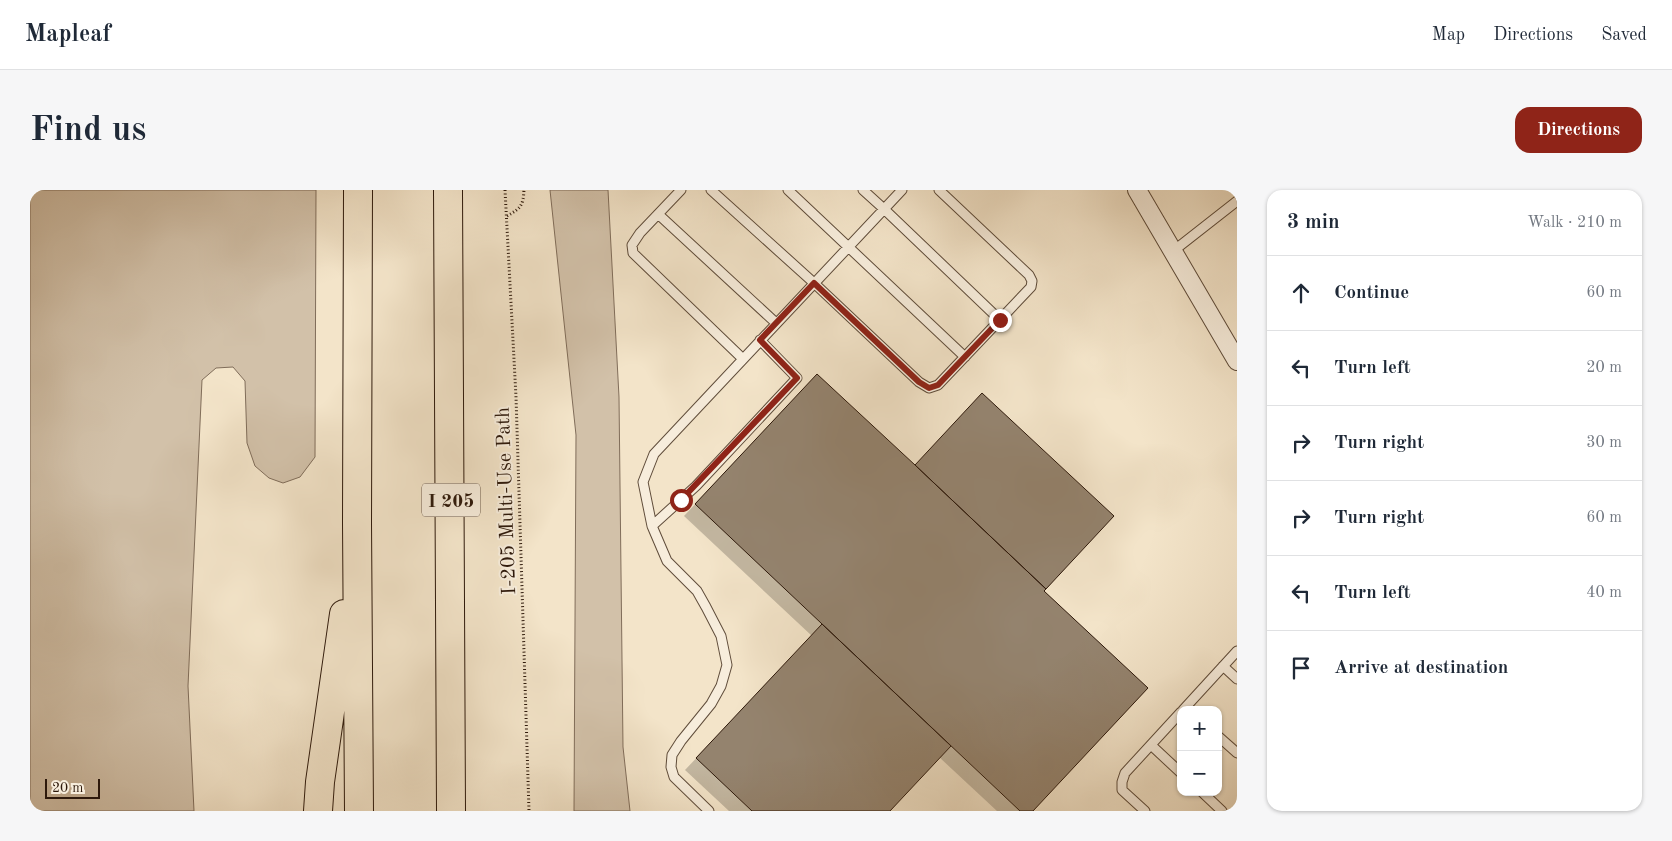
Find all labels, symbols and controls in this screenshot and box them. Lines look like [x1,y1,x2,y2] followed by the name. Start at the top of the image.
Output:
[25,23,111,47] text: Mapleaf
[1432,26,1465,44] text: Map
[1493,26,1573,44] text: Directions
[1601,26,1647,44] text: Saved
[1515,107,1642,153] button: Directions
[30,113,146,148] text: Find us
[1287,212,1340,233] text: 3 min
[1527,215,1622,231] text: Walk · 210 m
[1287,279,1315,307] icon: ahead
[1334,284,1409,303] text: Continue
[1586,285,1622,301] text: 60 m
[989,309,1012,332] route end
[1287,354,1315,382] icon: left
[1334,359,1411,378] text: Turn left
[1586,360,1622,376] text: 20 m
[494,407,520,595] street label: I-205 Multi-Use Path
[1287,429,1315,457] icon: right
[1334,434,1424,453] text: Turn right
[1586,435,1622,451] text: 30 m
[422,484,480,516] road number: I 205
[670,489,693,512] route start
[1287,504,1315,532] icon: right
[1334,509,1424,528] text: Turn right
[1586,510,1622,526] text: 60 m
[1287,579,1315,607] icon: left
[1334,584,1411,603] text: Turn left
[1586,585,1622,601] text: 40 m
[1287,654,1315,682] icon: arrive
[1334,659,1508,678] text: Arrive at destination
[1177,706,1222,796] map controls
[1177,706,1222,751] button: +
[1177,751,1222,796] button: −
[45,776,100,799] scale bar
[52,781,83,795] text: 20 m

